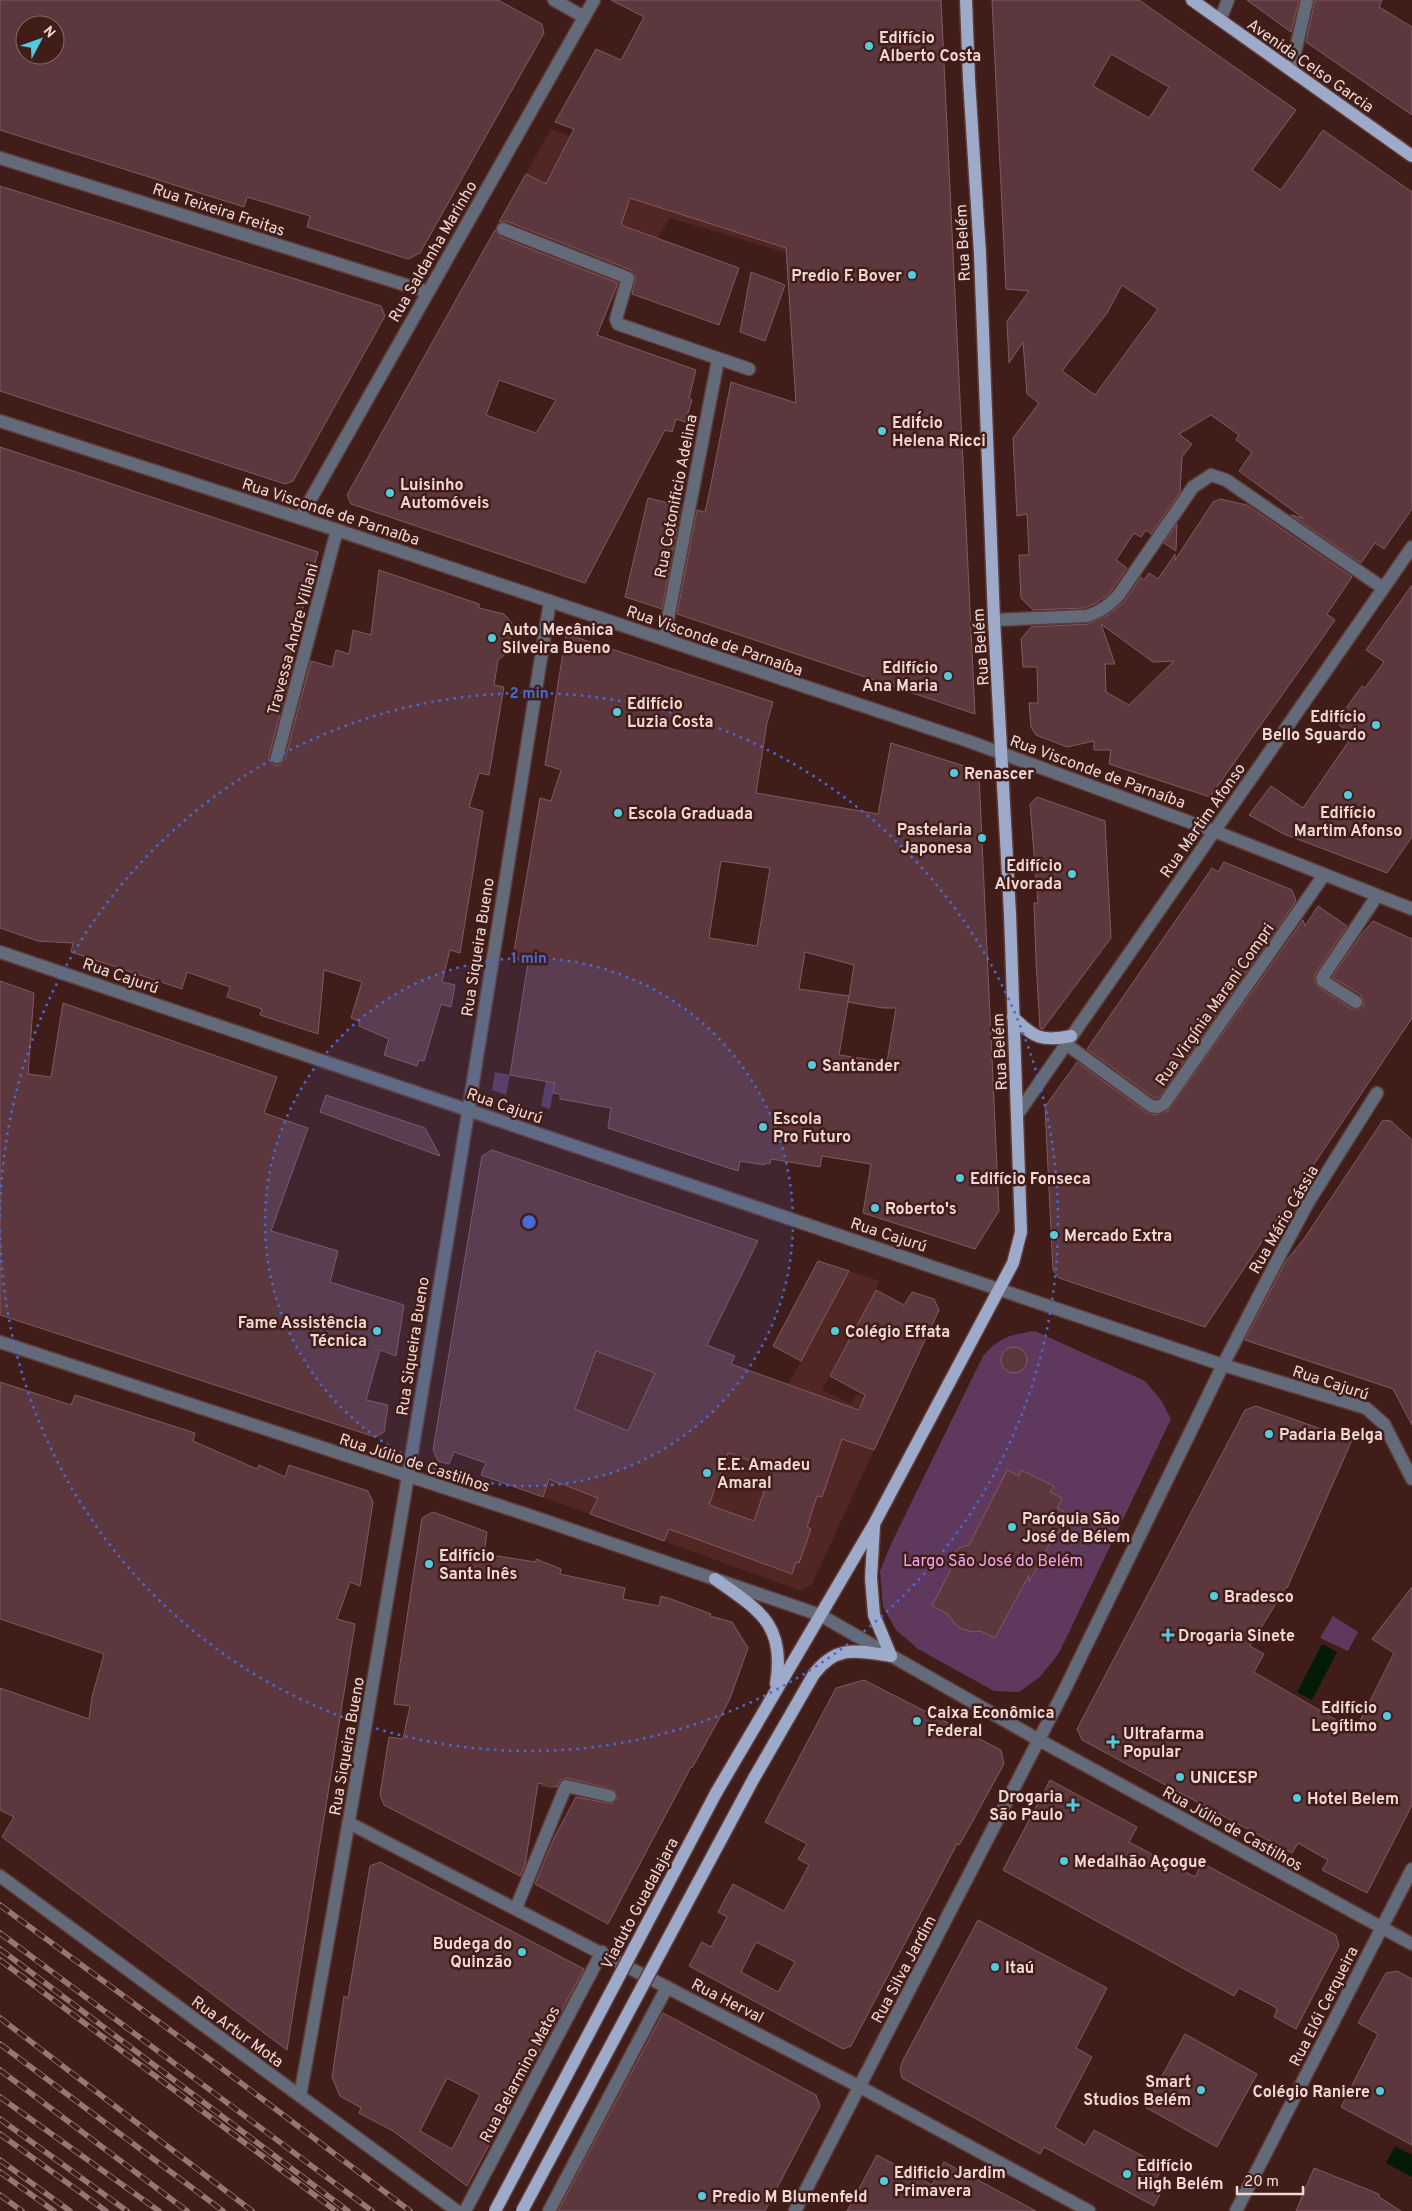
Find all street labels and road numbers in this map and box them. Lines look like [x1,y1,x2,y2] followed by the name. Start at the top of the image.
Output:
[1243,15,1377,118] street label: Avenida Celso Garcia
[385,178,482,326] street label: Rua Saldanha Marinho
[150,180,287,242] street label: Rua Teixeira Freitas
[952,204,976,282] street label: Rua Belém
[651,413,703,580] street label: Rua Cotonificio Adelina
[239,475,422,551] street label: Rua Visconde de Parnaíba
[264,561,324,718] street label: Travessa Andre Villani
[623,602,805,682] street label: Rua Visconde de Parnaíba
[969,608,995,686] street label: Rua Belém
[1007,732,1188,814] street label: Rua Visconde de Parnaíba
[1157,760,1251,882] street label: Rua Martim Afonso
[458,876,500,1018] street label: Rua Siqueira Bueno
[1152,920,1280,1090] street label: Rua Virgínia Marani Compri
[80,955,161,999] street label: Rua Cajurú
[989,1013,1013,1091] street label: Rua Belém
[464,1085,545,1129] street label: Rua Cajurú
[1246,1162,1324,1278] street label: Rua Mário Cássia
[848,1214,929,1258] street label: Rua Cajurú
[393,1275,435,1417] street label: Rua Siqueira Bueno
[1290,1362,1371,1406] street label: Rua Cajurú
[336,1430,492,1498] street label: Rua Júlio de Castilhos
[326,1675,370,1817] street label: Rua Siqueira Bueno
[1158,1783,1306,1877] street label: Rua Júlio de Castilhos
[598,1835,684,1973] street label: Viaduto Guadalajara
[868,1913,942,2027] street label: Rua Silva Jardim
[1286,1943,1364,2070] street label: Rua Elói Cerqueira
[688,1975,767,2029] street label: Rua Herval
[187,1992,287,2073] street label: Rua Artur Mota
[476,2003,565,2147] street label: Rua Belarmino Matos

